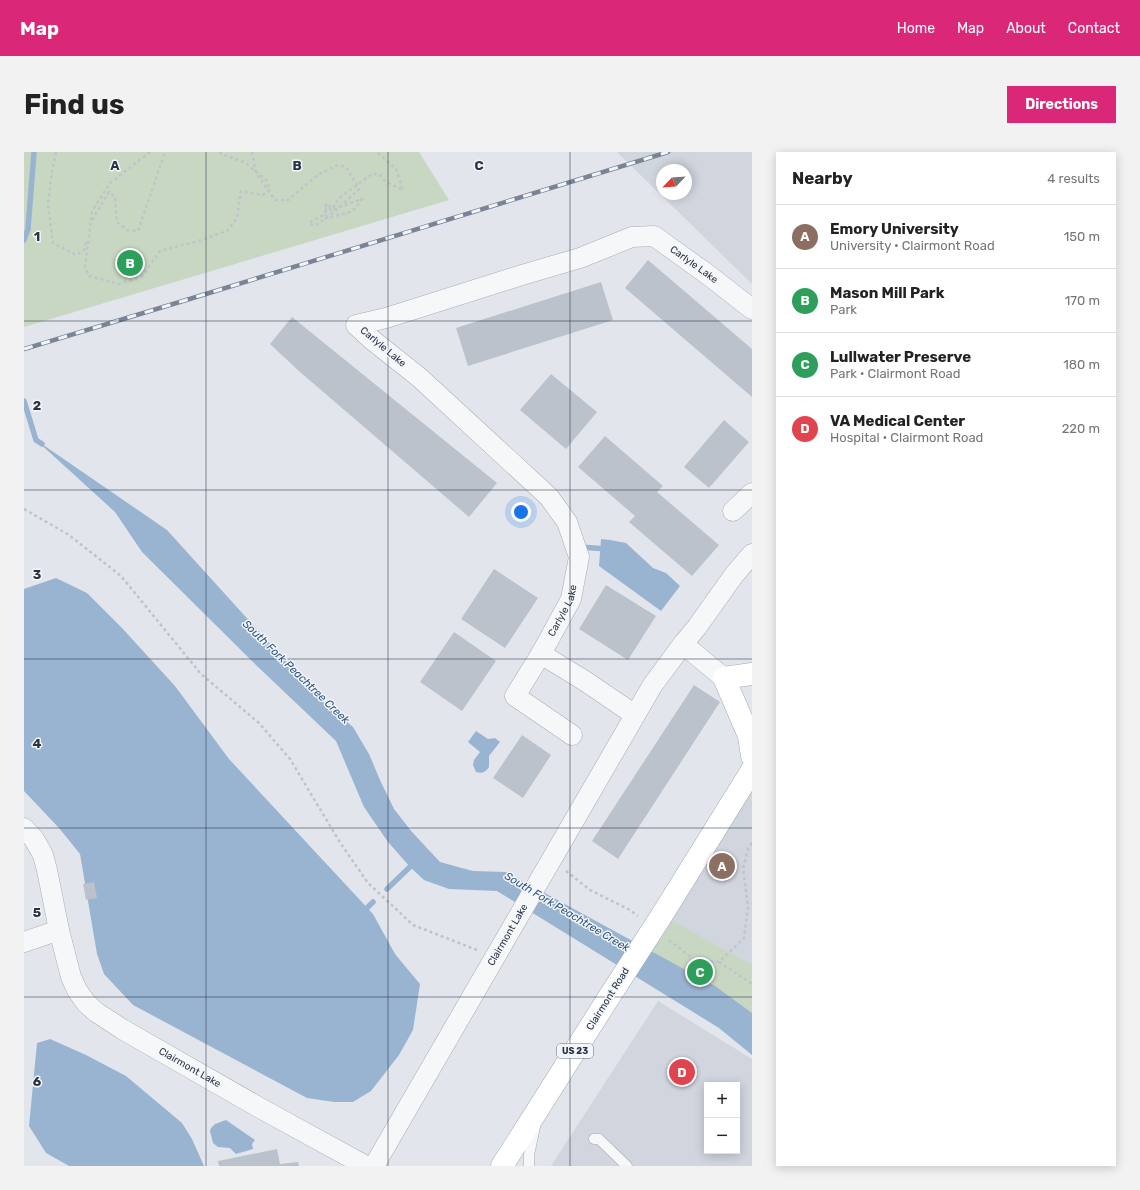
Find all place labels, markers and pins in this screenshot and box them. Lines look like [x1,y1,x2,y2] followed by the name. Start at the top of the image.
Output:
[117,248,143,278] pin: B
[709,851,735,881] pin: A
[687,957,713,987] pin: C
[669,1057,695,1087] pin: D

